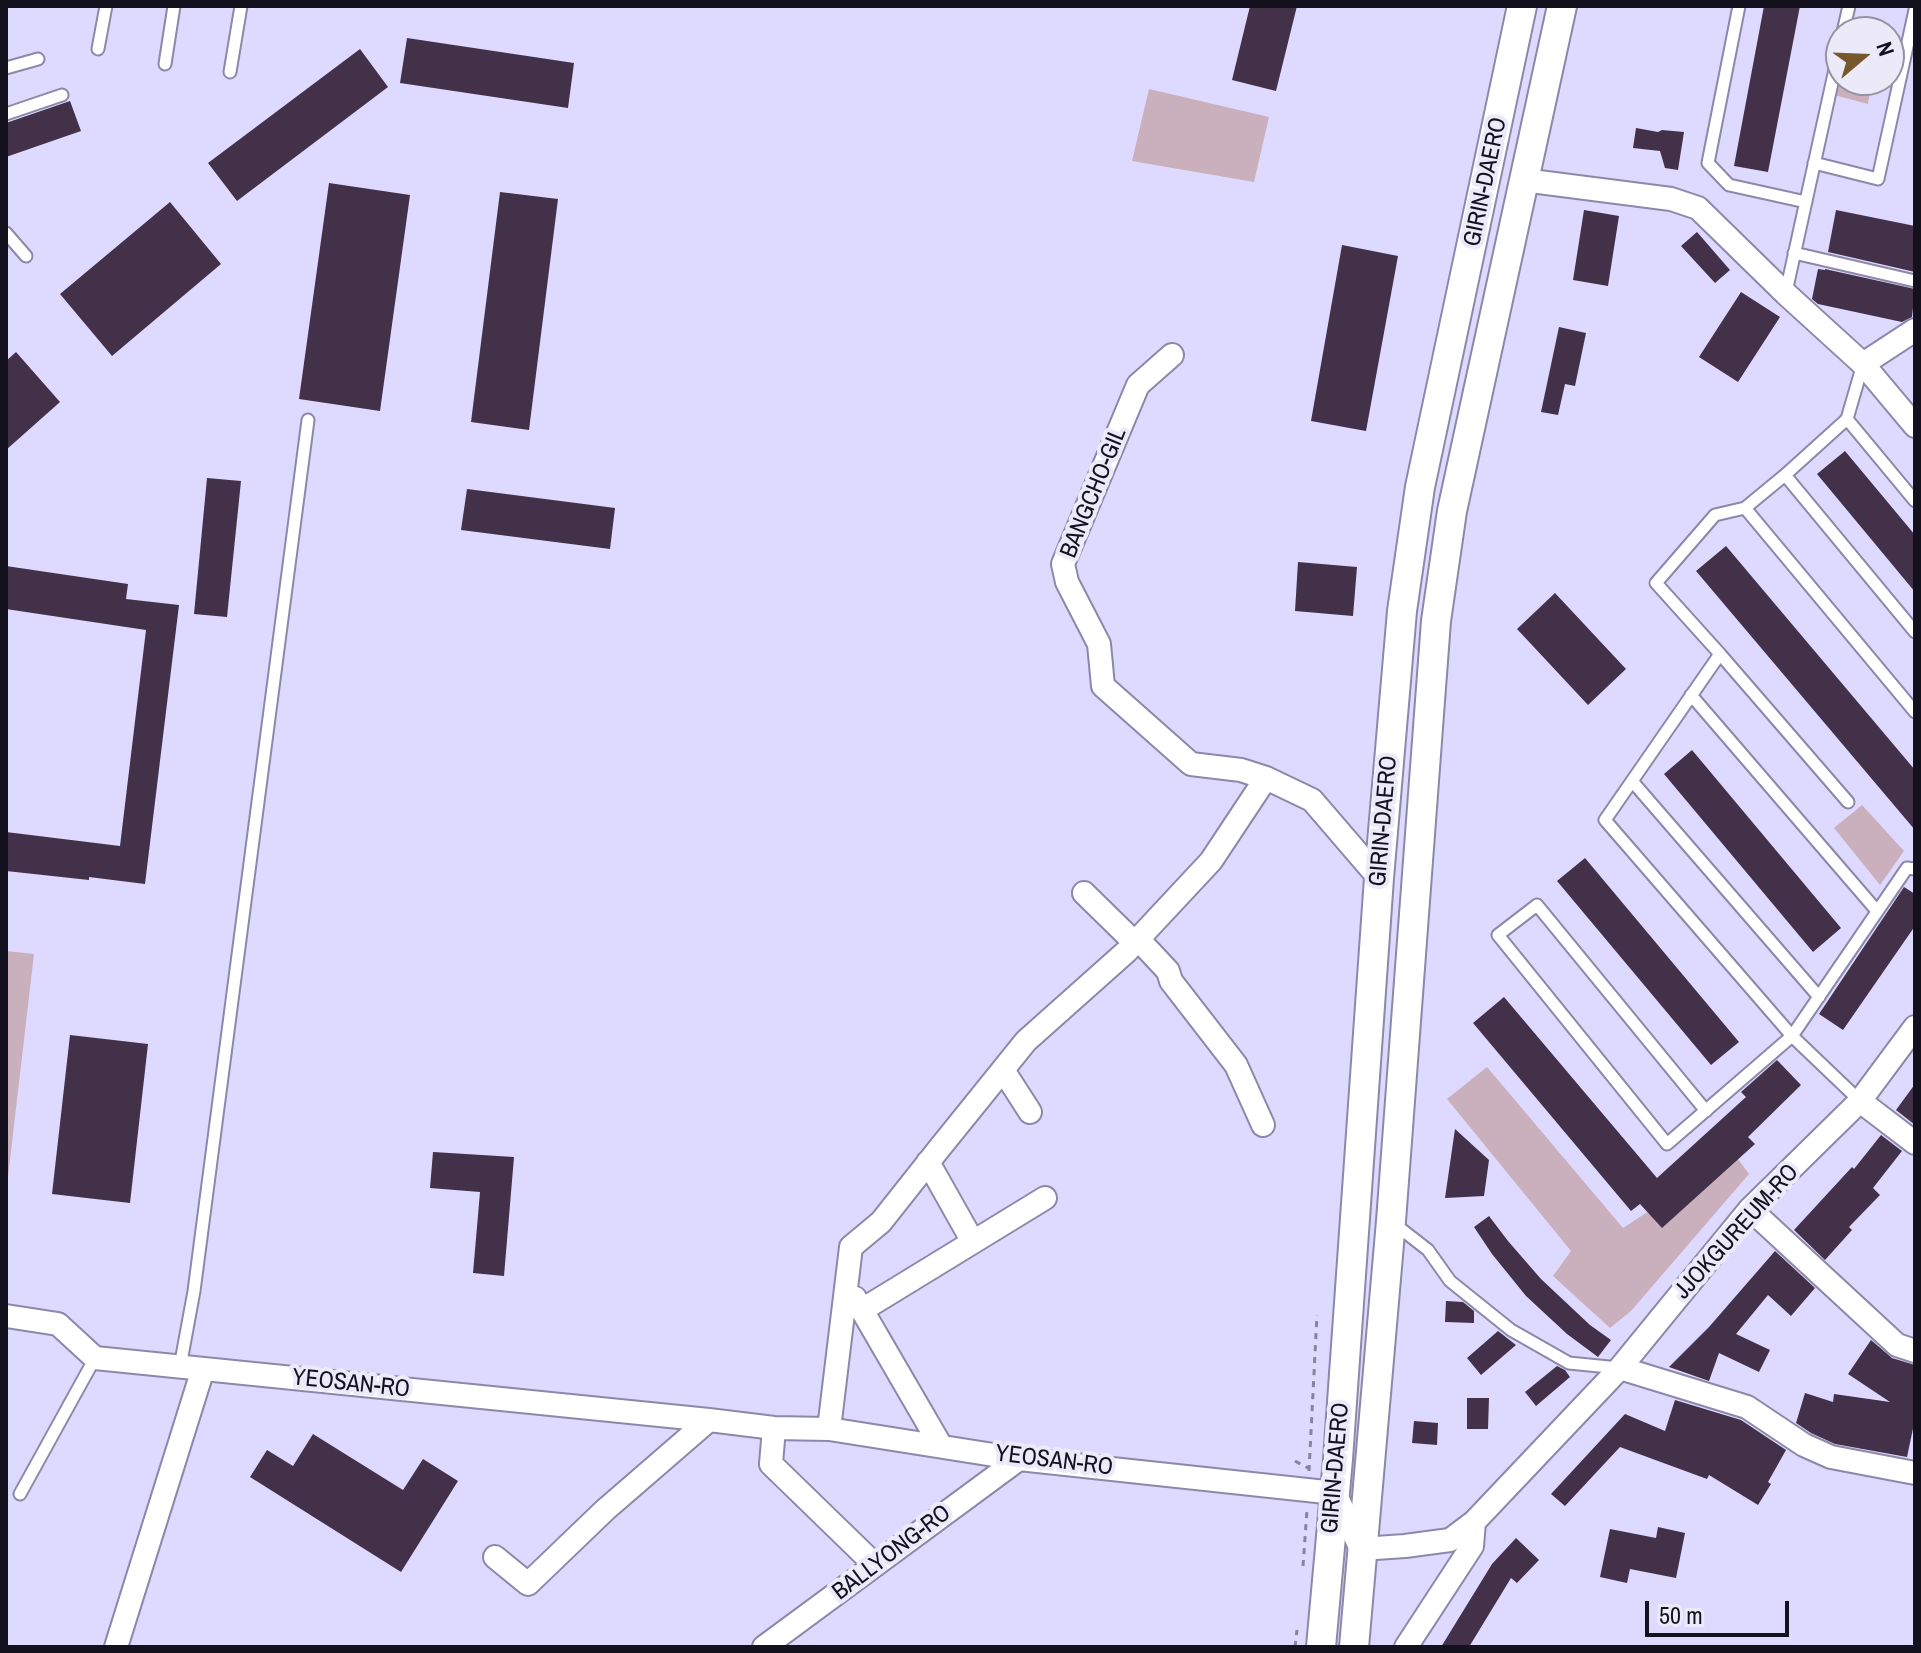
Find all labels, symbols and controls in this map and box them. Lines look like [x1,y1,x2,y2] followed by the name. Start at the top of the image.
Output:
[1825,16,1905,96] north arrow
[1869,38,1902,60] text: N
[1458,115,1514,249] street label: GIRIN-DAERO
[1055,424,1133,562] street label: BANGCHO-GIL
[1364,754,1404,888] street label: GIRIN-DAERO
[1669,1159,1805,1305] street label: JJOKGUREUM-RO
[291,1364,411,1404] street label: YEOSAN-RO
[1316,1401,1356,1535] street label: GIRIN-DAERO
[994,1440,1114,1482] street label: YEOSAN-RO
[827,1499,957,1607] street label: BALLYONG-RO
[1649,1585,1793,1635] scale bar
[1659,1599,1703,1631] text: 50 m

